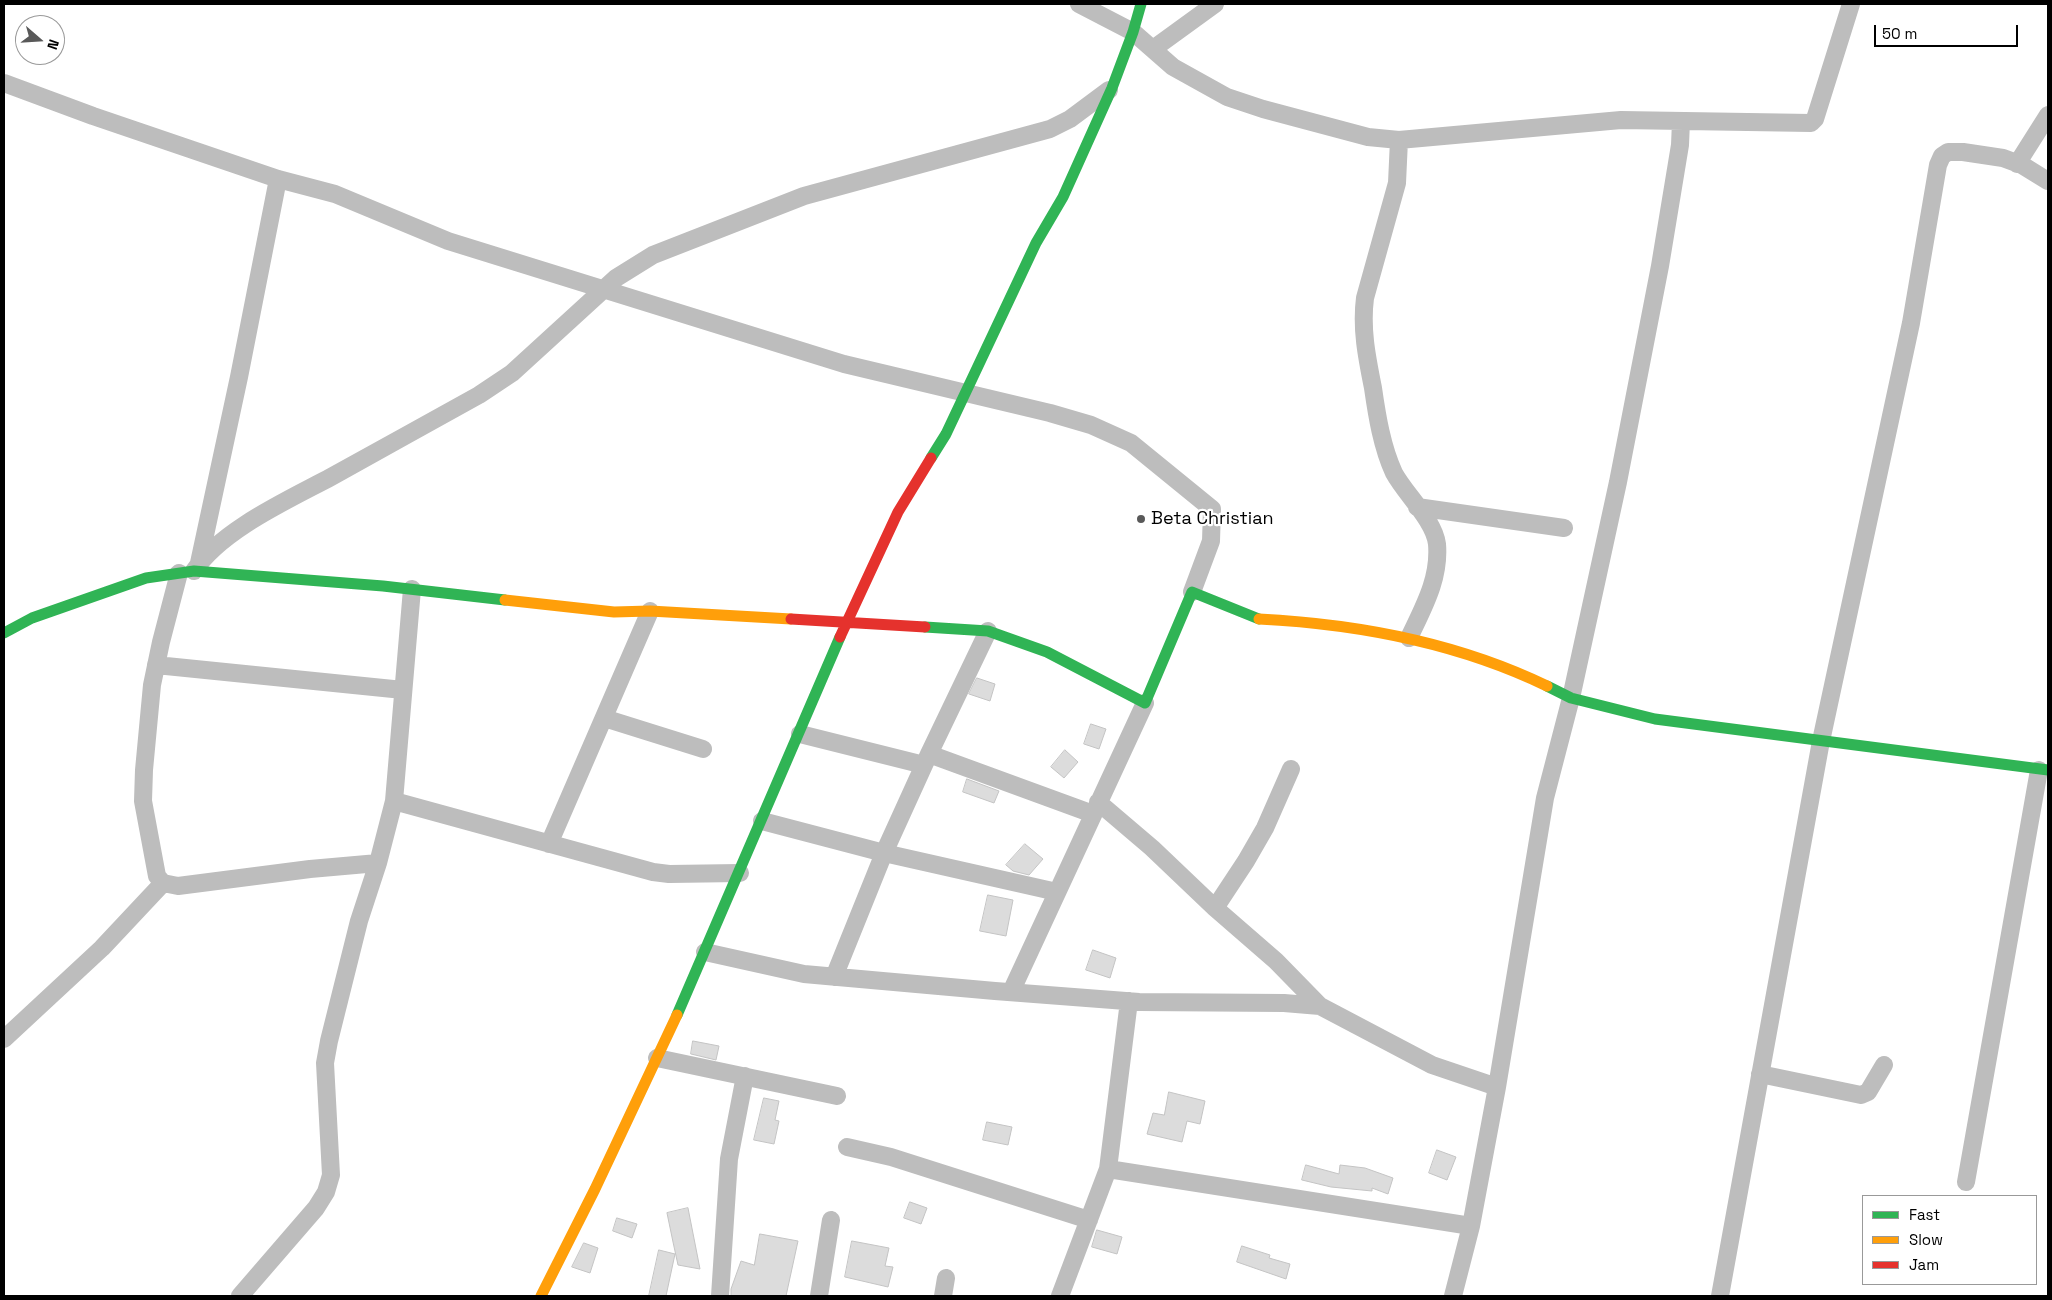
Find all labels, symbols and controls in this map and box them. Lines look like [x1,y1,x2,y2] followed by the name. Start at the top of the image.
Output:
[15,15,65,65] north arrow
[1877,15,2021,47] scale bar
[1882,24,1917,43] text: 50 m
[43,37,63,52] text: N
[1151,508,1274,530] place label: Beta Christian
[1135,513,1147,525] marker: Beta Christian
[1862,1195,2037,1285] legend
[1909,1205,1940,1224] text: Fast
[1909,1230,1943,1249] text: Slow
[1909,1255,1939,1274] text: Jam

